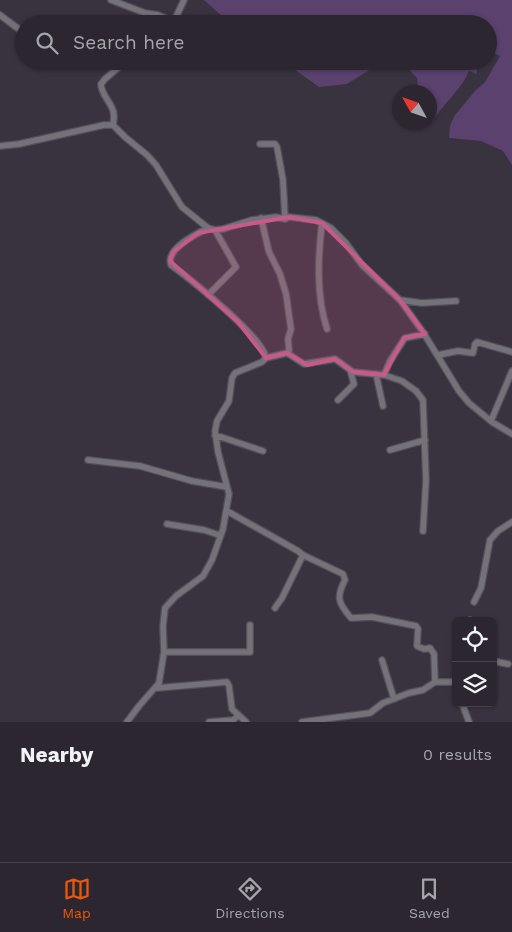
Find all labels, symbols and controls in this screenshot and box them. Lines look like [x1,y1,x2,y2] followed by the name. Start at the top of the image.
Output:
[15,15,497,70] search box
[33,29,61,57] icon: search
[73,31,184,54] text: Search here
[392,85,437,130] north arrow
[452,617,497,707] map controls
[452,617,497,662] button: locate
[452,662,497,707] button: layers
[20,742,93,767] text: Nearby
[423,745,492,764] text: 0 results
[62,875,91,921] tab: Map
[215,875,285,921] tab: Directions
[409,875,450,921] tab: Saved

